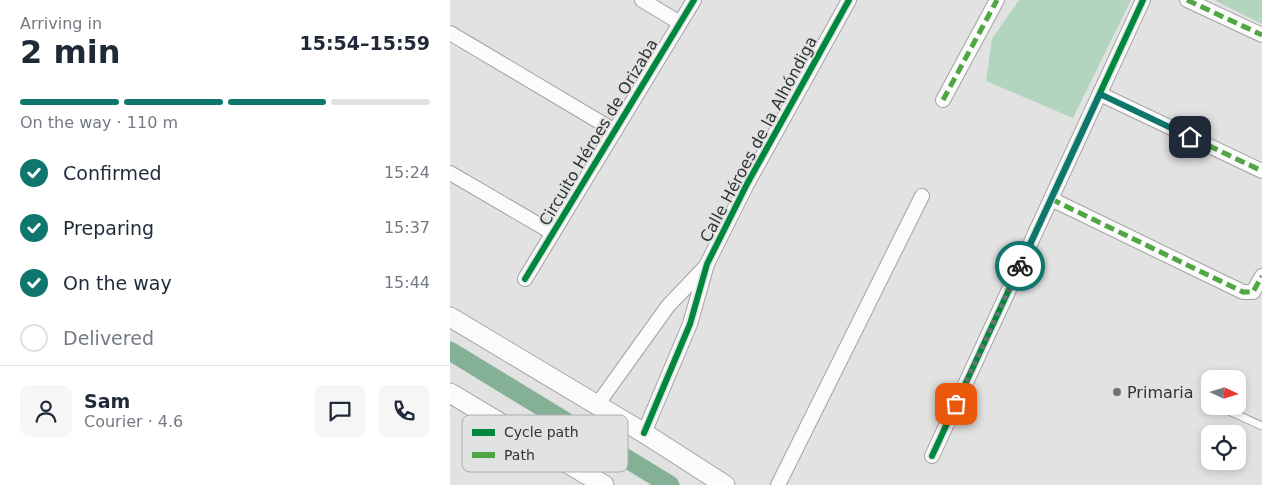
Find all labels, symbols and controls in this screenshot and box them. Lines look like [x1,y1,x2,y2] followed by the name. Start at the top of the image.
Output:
[20,14,102,33] text: Arriving in
[300,32,430,54] text: 15:54–15:59
[20,33,121,71] text: 2 min
[696,33,821,245] street label: Calle Héroes de la Alhóndiga
[535,35,662,229] street label: Circuito Héroes de Orizaba
[20,113,178,132] text: On the way · 110 m
[1169,116,1211,158] pin
[1176,123,1204,151] icon: home
[20,159,48,187] icon: check
[63,162,162,184] text: Confirmed
[384,163,430,182] text: 15:24
[20,214,48,242] icon: check
[63,217,154,239] text: Preparing
[384,218,430,237] text: 15:37
[995,241,1045,291] courier
[1006,252,1034,280] icon: bike
[20,269,48,297] icon: check
[63,272,172,294] text: On the way
[384,273,430,292] text: 15:44
[63,327,154,349] text: Delivered
[1201,370,1246,415] north arrow
[1201,370,1246,470] map controls
[935,383,977,425] pin
[1127,383,1194,402] place label: Primaria
[20,385,72,437] button: person
[314,385,366,437] button: chat
[378,385,430,437] button: phone
[1111,386,1123,398] marker: Primaria
[84,390,130,412] text: Sam
[942,390,970,418] icon: bag
[84,412,183,431] text: Courier · 4.6
[462,415,628,472] legend
[504,424,579,440] text: Cycle path
[1201,425,1246,470] button: locate
[504,447,535,463] text: Path

